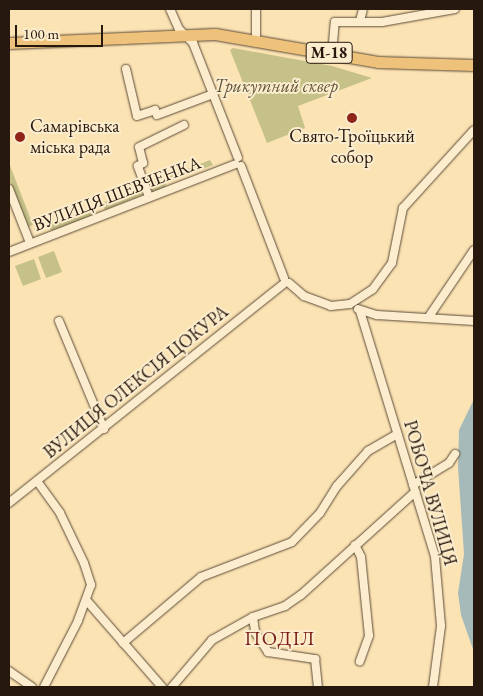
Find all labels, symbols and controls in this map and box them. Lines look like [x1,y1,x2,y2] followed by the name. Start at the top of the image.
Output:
[18,15,105,47] scale bar
[23,24,59,43] text: 100 m
[305,40,353,66] road number: М-18
[214,75,338,97] park label: Трикутний сквер
[346,112,358,124] marker: Свято-Троїцький собор
[30,116,119,158] place label: Самарівська міська рада
[289,126,415,168] place label: Свято-Троїцький собор
[14,131,26,143] marker: Самарівська міська рада
[30,152,204,236] street label: ВУЛИЦЯ ШЕВЧЕНКА
[39,301,233,463] street label: ВУЛИЦЯ ОЛЕКСІЯ ЦОКУРА
[399,418,461,568] street label: РОБОЧА ВУЛИЦЯ
[244,626,316,650] district label: ПОДІЛ

